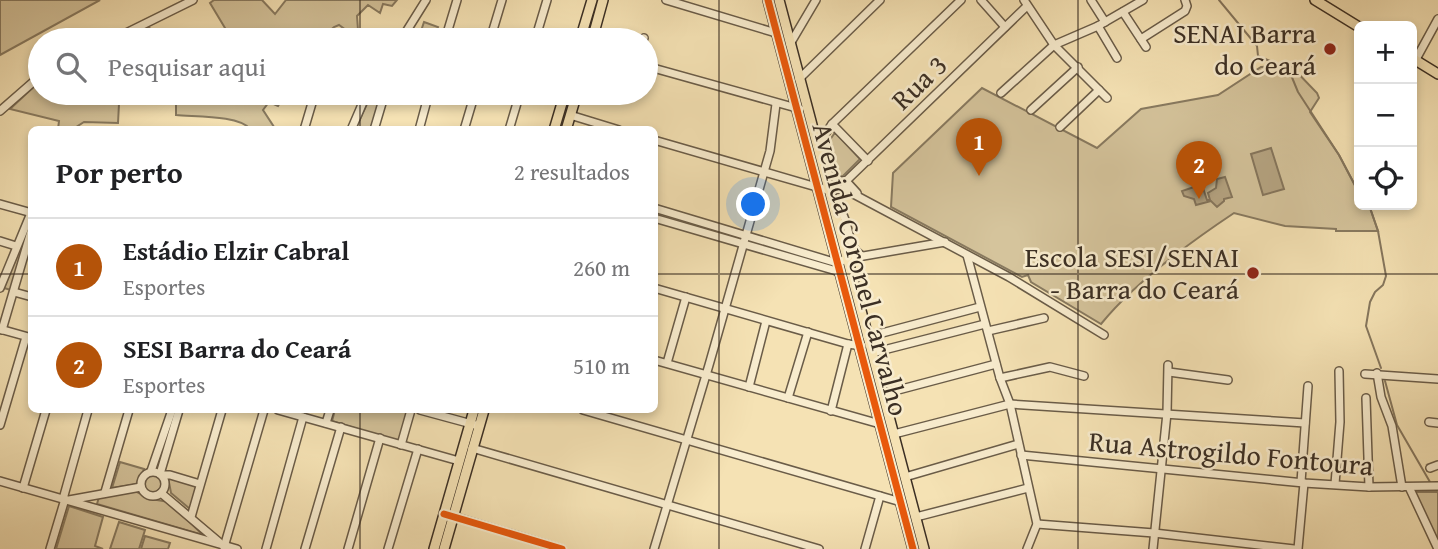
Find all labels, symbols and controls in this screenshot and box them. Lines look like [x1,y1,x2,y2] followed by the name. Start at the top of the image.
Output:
[1173,12,1317,85] place label: SENAI Barra do Ceará
[1354,21,1417,210] map controls
[1354,21,1417,84] button: +
[28,28,658,105] search box
[1322,41,1338,57] marker: SENAI Barra do Ceará
[881,45,956,119] street label: Rua 3
[108,47,266,86] text: Pesquisar aqui
[52,48,90,86] icon: search
[1354,84,1417,147] button: −
[803,118,920,420] street label: Avenida Coronel Carvalho
[956,118,1002,176] pin: 1
[1176,141,1222,199] pin: 2
[1354,147,1417,210] button: locate
[56,150,183,194] text: Por perto
[514,155,630,188] text: 2 resultados
[736,187,770,221] your location
[123,231,349,270] text: Estádio Elzir Cabral
[1025,236,1240,309] place label: Escola SESI/SENAI - Barra do Ceará
[73,251,85,284] text: 1
[573,251,630,284] text: 260 m
[1245,265,1261,281] marker: Escola SESI/SENAI - Barra do Ceará
[123,270,205,303] text: Esportes
[123,329,351,368] text: SESI Barra do Ceará
[73,349,85,382] text: 2
[573,349,630,382] text: 510 m
[123,368,205,401] text: Esportes
[1087,420,1376,485] street label: Rua Astrogildo Fontoura

